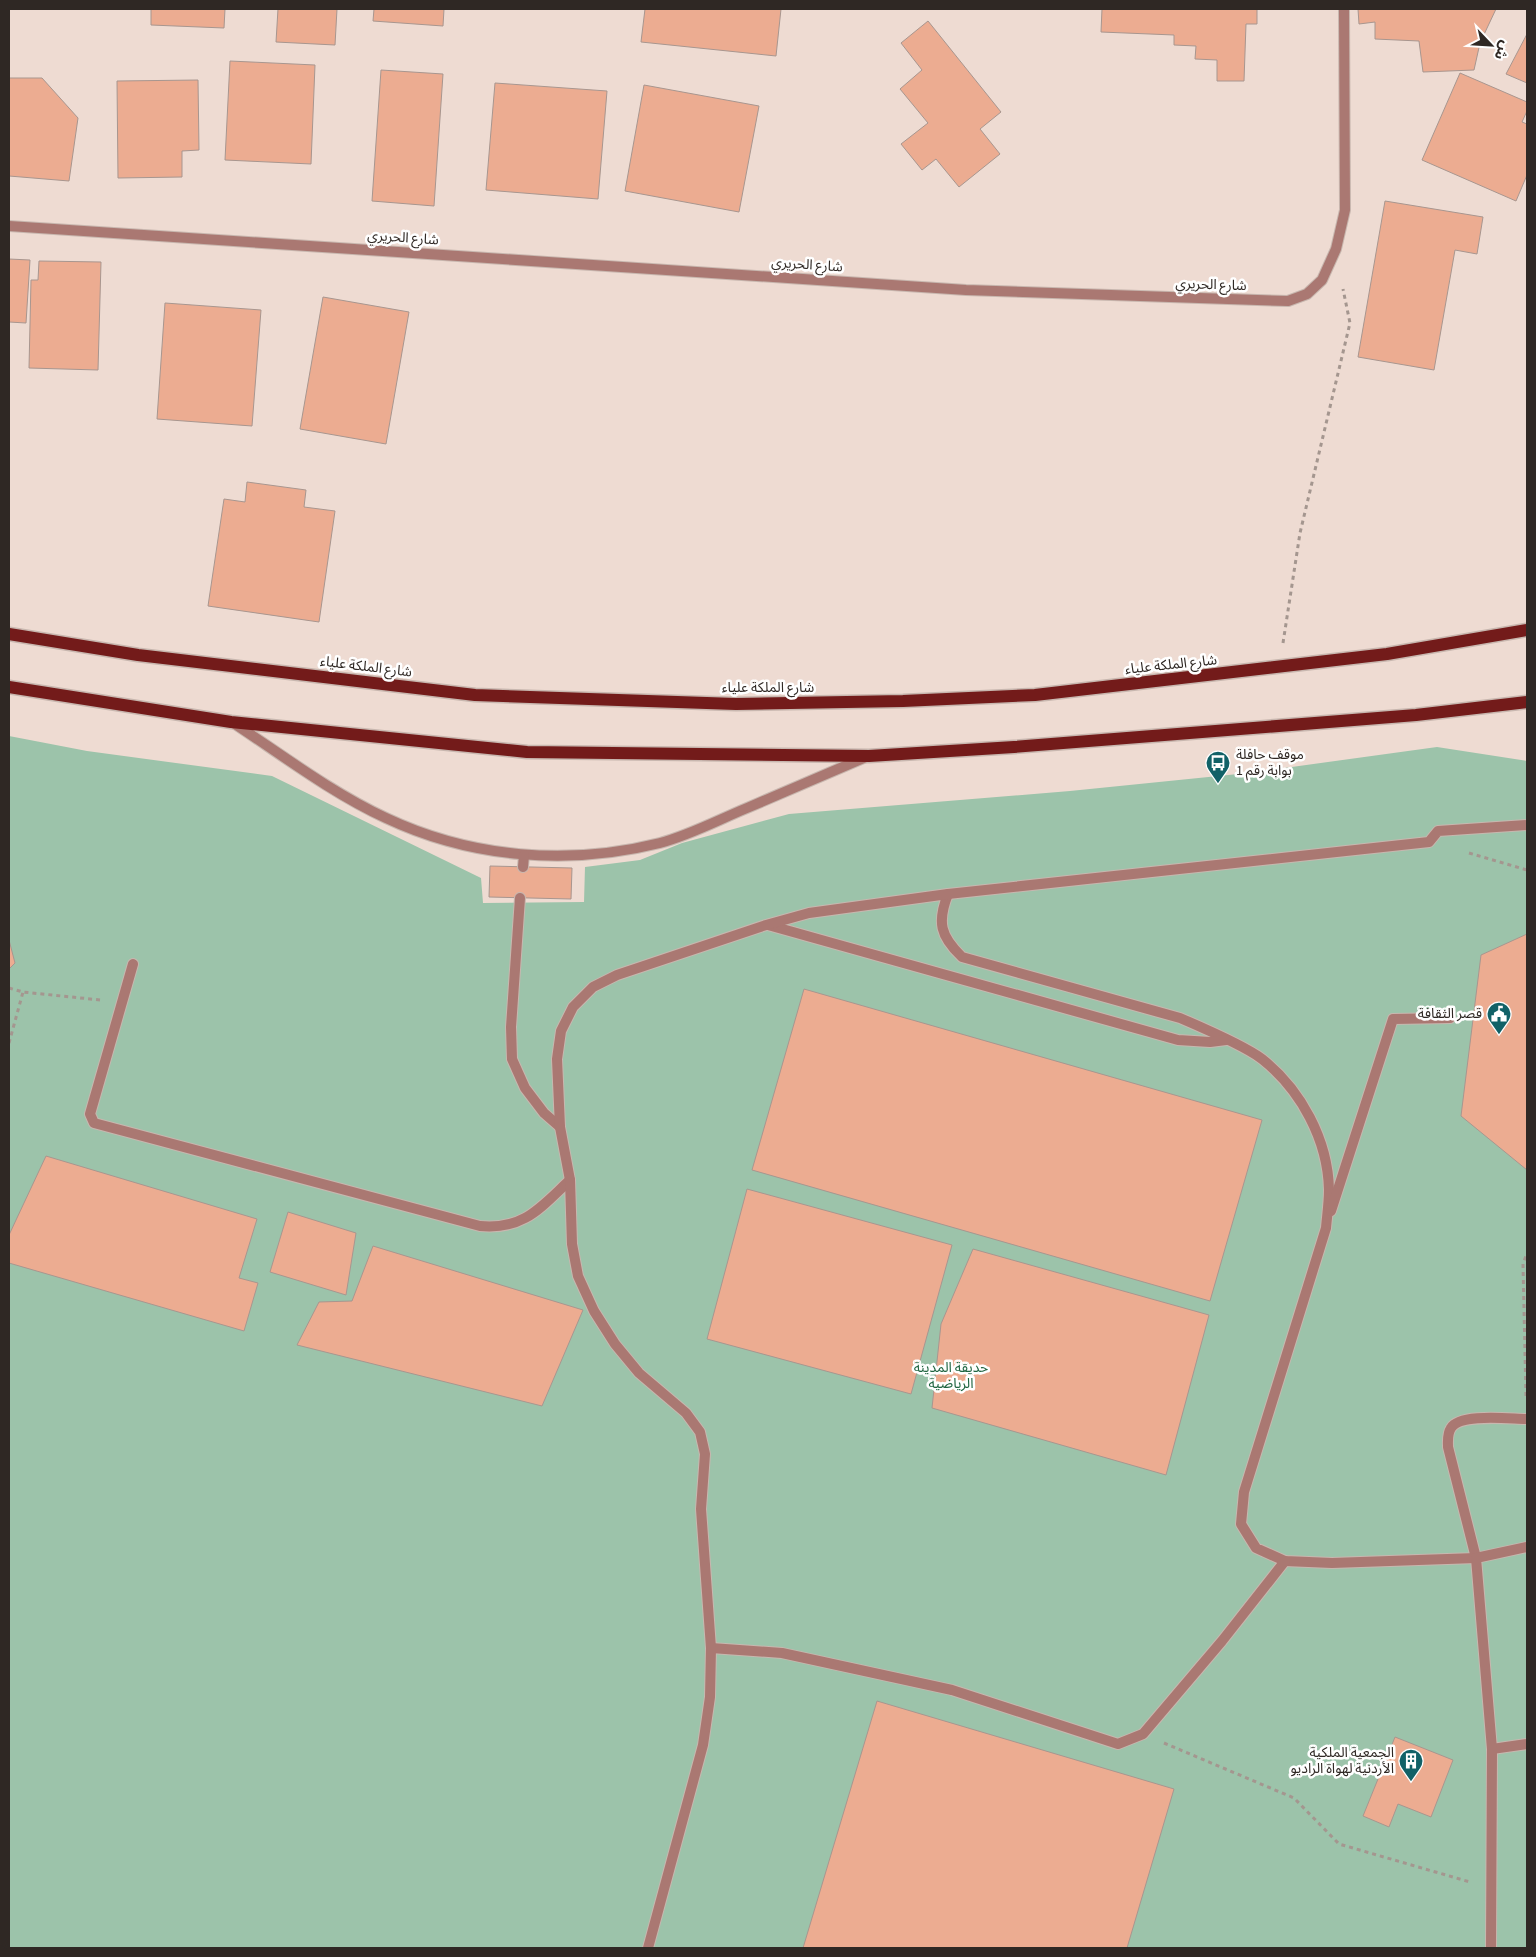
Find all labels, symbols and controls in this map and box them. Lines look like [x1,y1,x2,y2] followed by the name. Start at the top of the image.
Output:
[1466,20,1516,70] north arrow
[1489,37,1515,63] text: ش
[367,226,439,251] street label: شارع الحريري
[771,253,843,278] street label: شارع الحريري
[1175,274,1247,296] street label: شارع الحريري
[1124,650,1218,680] street label: شارع الملكة علياء
[319,651,413,683] street label: شارع الملكة علياء
[722,678,814,698] street label: شارع الملكة علياء
[1236,745,1304,781] place label: موقف حافلة بوابة رقم 1
[1205,750,1231,784] bus stop icon: موقف حافلة بوابة رقم 1
[1486,1001,1512,1035] public building icon: قصر الثقافة
[1418,1004,1482,1024] place label: قصر الثقافة
[914,1358,988,1394] park label: حديقة المدينة الرياضية
[1290,1743,1394,1779] place label: الجمعية الملكية الأردنية لهواة الراديو
[1398,1748,1424,1782] building icon: الجمعية الملكية الأردنية لهواة الراديو

